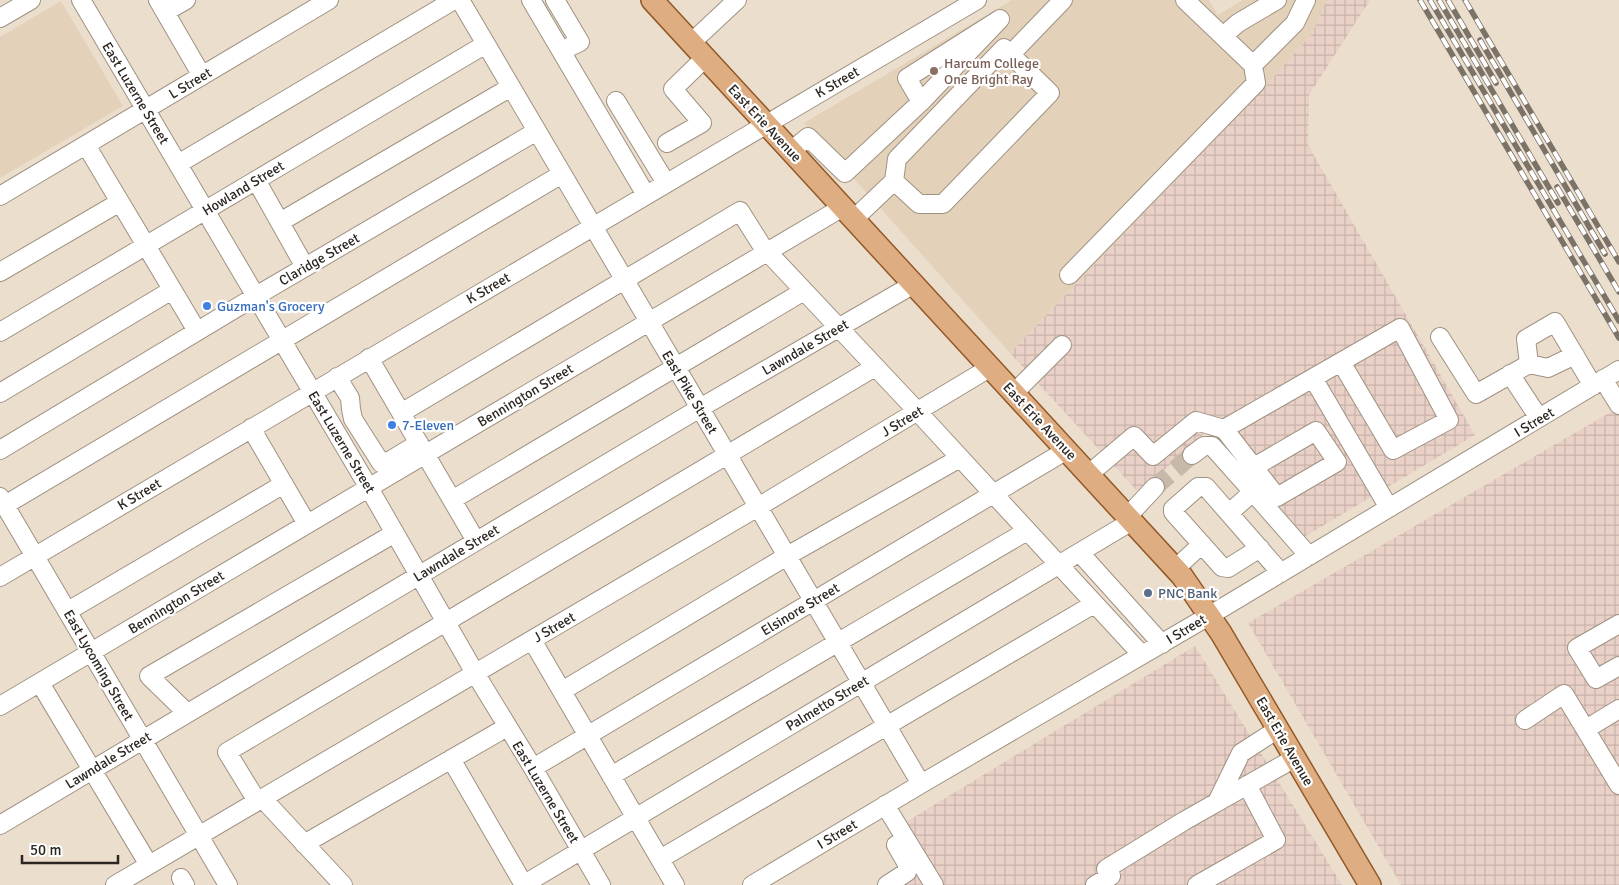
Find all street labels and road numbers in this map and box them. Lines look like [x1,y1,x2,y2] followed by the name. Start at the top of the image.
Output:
[98,39,173,147] street label: East Luzerne Street
[812,63,862,102] street label: K Street
[166,64,215,103] street label: L Street
[724,81,805,166] street label: East Erie Avenue
[199,157,287,220] street label: Howland Street
[276,229,363,289] street label: Claridge Street
[463,269,513,308] street label: K Street
[759,316,852,379] street label: Lawndale Street
[658,348,721,437] street label: East Pike Street
[474,360,576,431] street label: Bennington Street
[999,379,1080,464] street label: East Erie Avenue
[304,388,379,496] street label: East Luzerne Street
[878,402,926,441] street label: J Street
[1511,404,1557,441] street label: I Street
[114,475,164,514] street label: K Street
[410,521,502,586] street label: Lawndale Street
[125,567,227,638] street label: Bennington Street
[758,579,843,639] street label: Elsinore Street
[60,607,137,724] street label: East Lycoming Street
[530,609,578,646] street label: J Street
[1163,611,1209,648] street label: I Street
[783,672,872,735] street label: Palmetto Street
[1252,694,1317,789] street label: East Erie Avenue
[62,728,154,793] street label: Lawndale Street
[508,738,583,846] street label: East Luzerne Street
[814,816,860,853] street label: I Street

